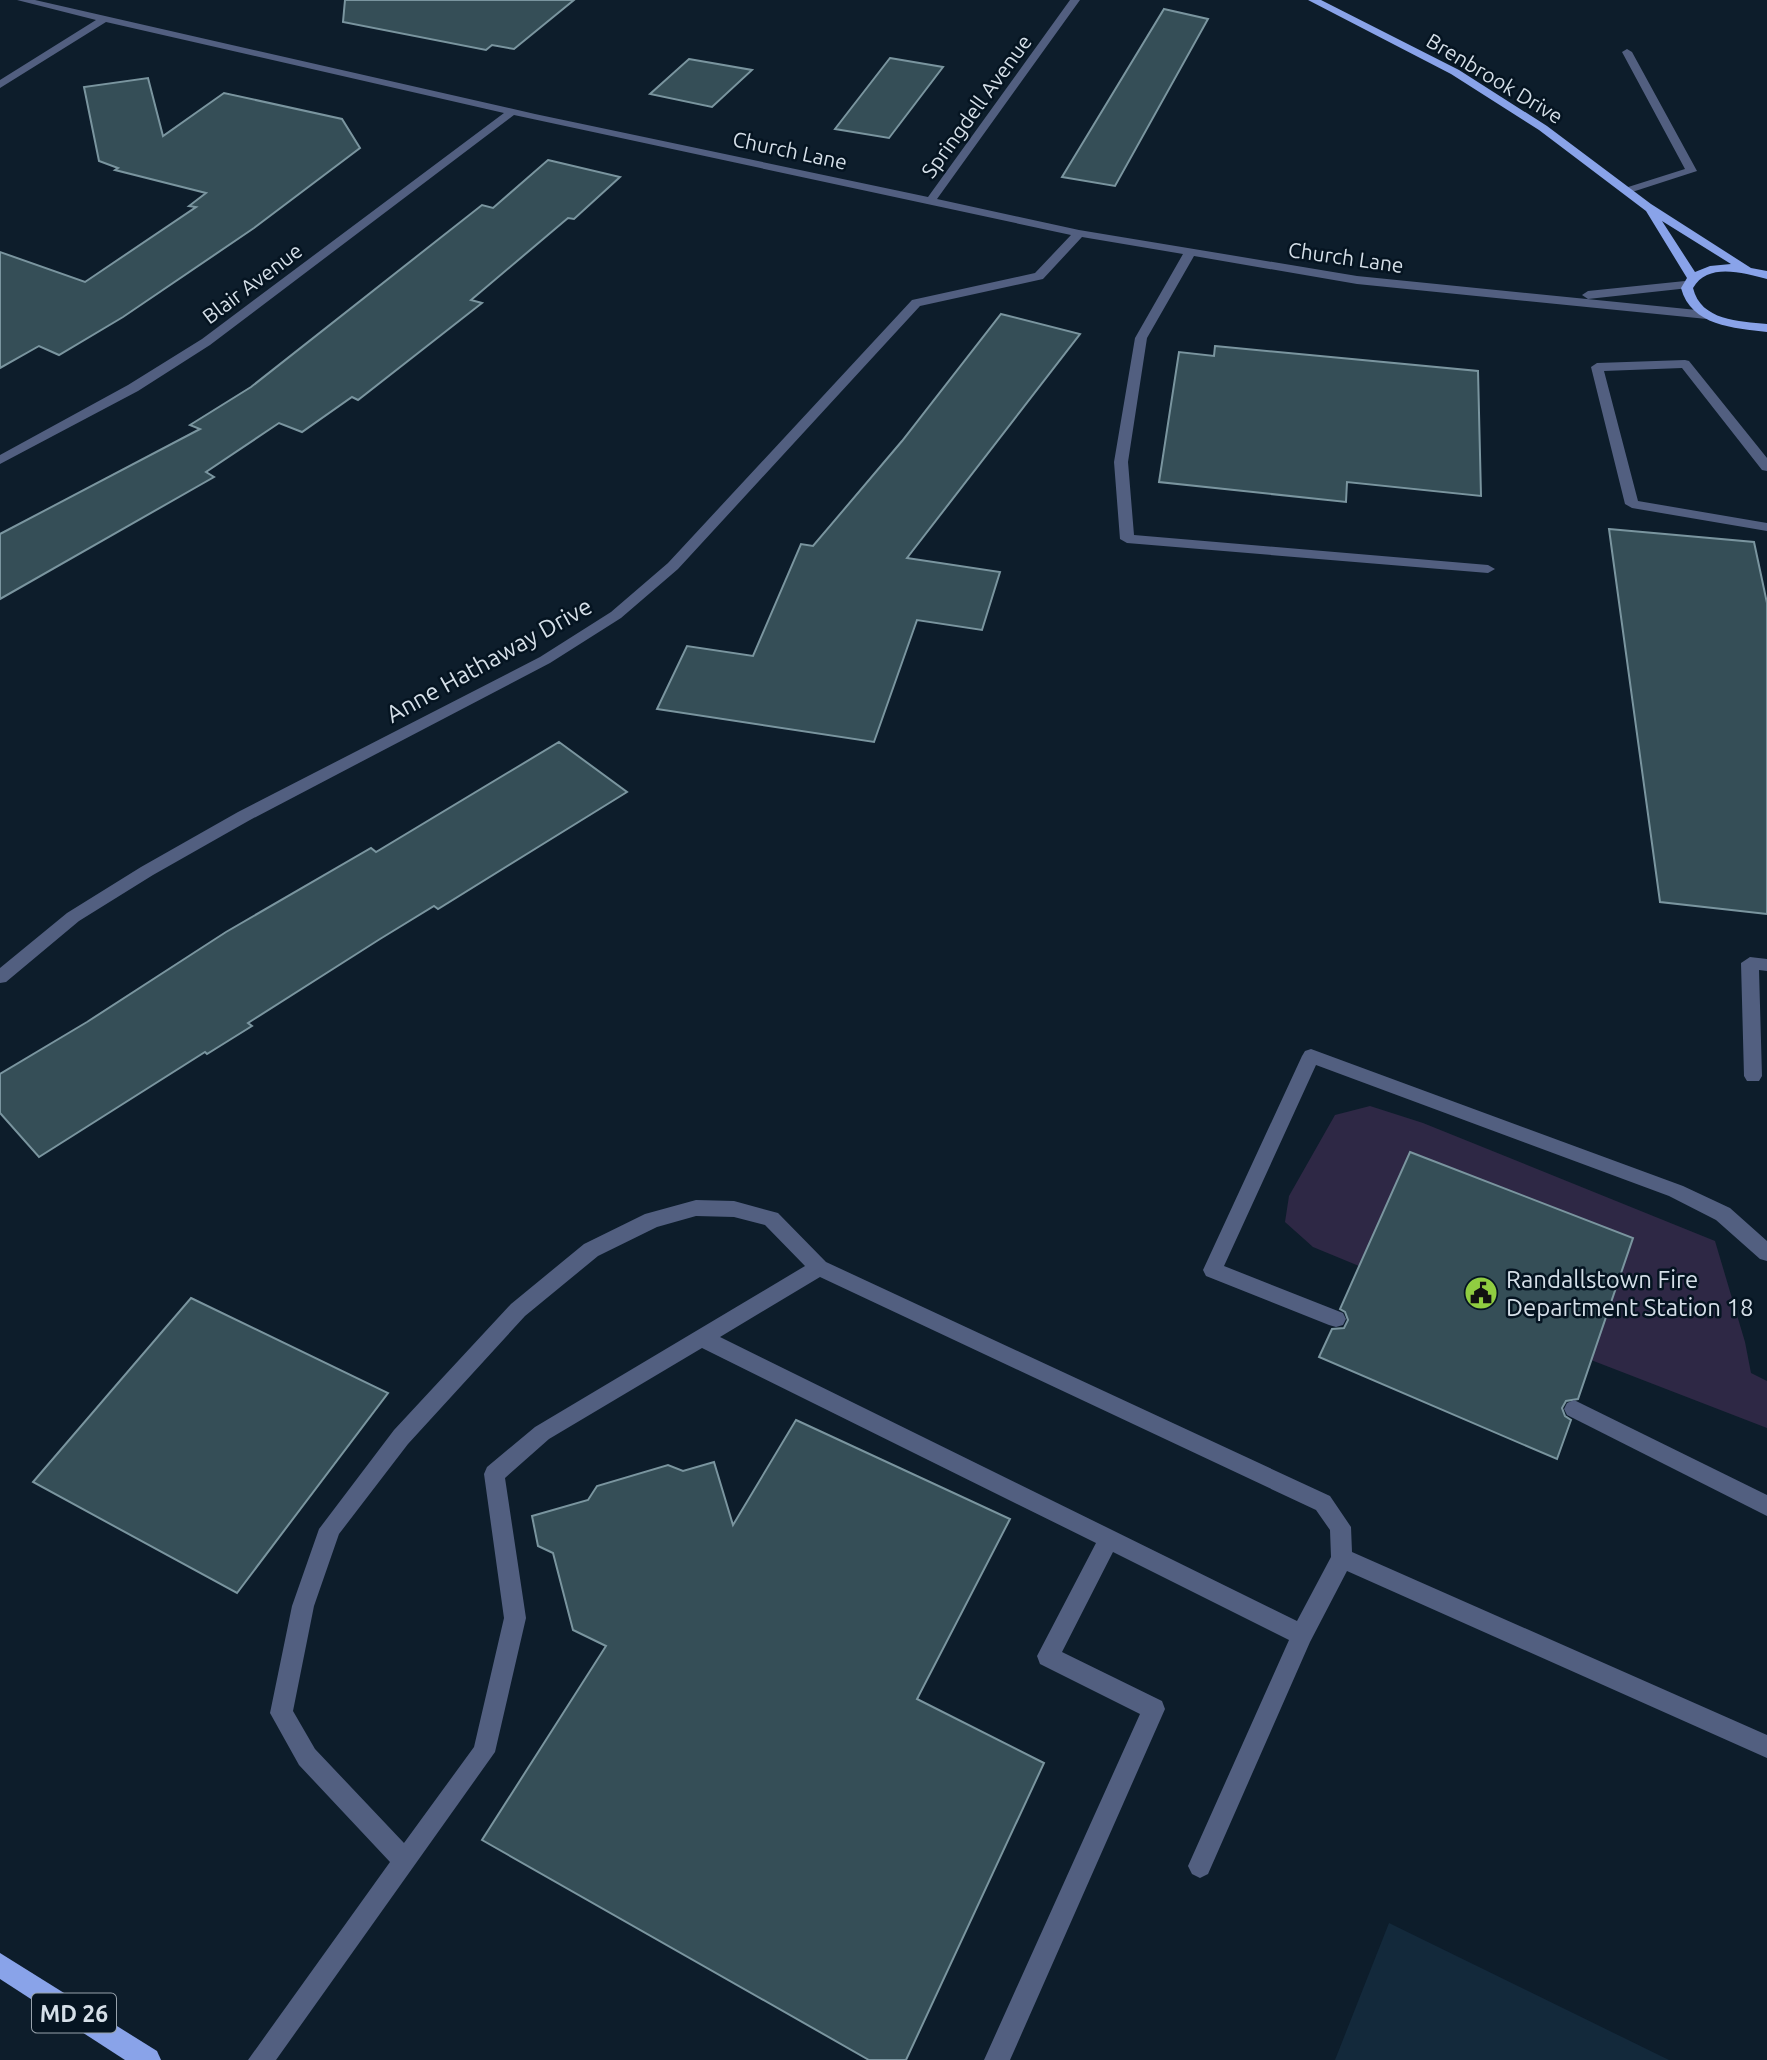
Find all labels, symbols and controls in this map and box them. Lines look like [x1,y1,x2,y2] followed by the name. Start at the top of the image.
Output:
[1423,28,1567,128] street label: Brenbrook Drive
[916,30,1036,182] street label: Springdell Avenue
[731,126,849,174] street label: Church Lane
[1287,237,1405,277] street label: Church Lane
[198,238,306,328] street label: Blair Avenue
[381,592,597,728] street label: Anne Hathaway Drive
[1506,1266,1754,1321] place label: Randallstown Fire Department Station 18
[1462,1274,1500,1312] public building icon: Randallstown Fire Department Station 18
[32,1994,116,2032] road number: MD 26

